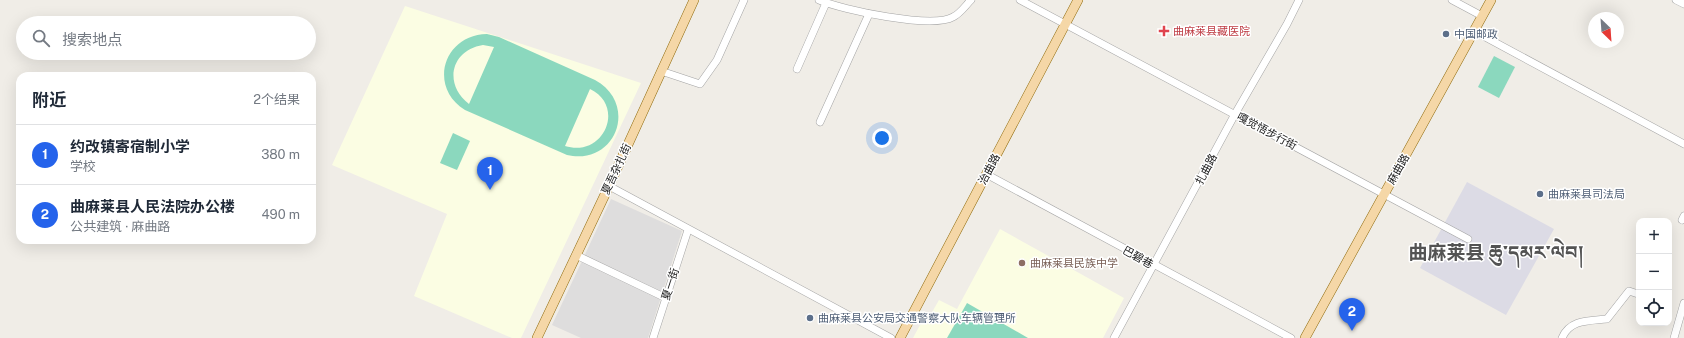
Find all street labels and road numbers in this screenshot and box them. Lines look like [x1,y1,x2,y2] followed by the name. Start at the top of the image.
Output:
[1235,110,1299,152] street label: 嘎觉悟步行街
[599,142,633,196] street label: 夏吾杂扎街
[976,152,1002,186] street label: 治曲路
[1193,152,1219,186] street label: 扎曲路
[1385,152,1411,186] street label: 麻曲路
[1121,244,1155,270] street label: 巴碧巷
[659,266,681,302] street label: 夏一街

